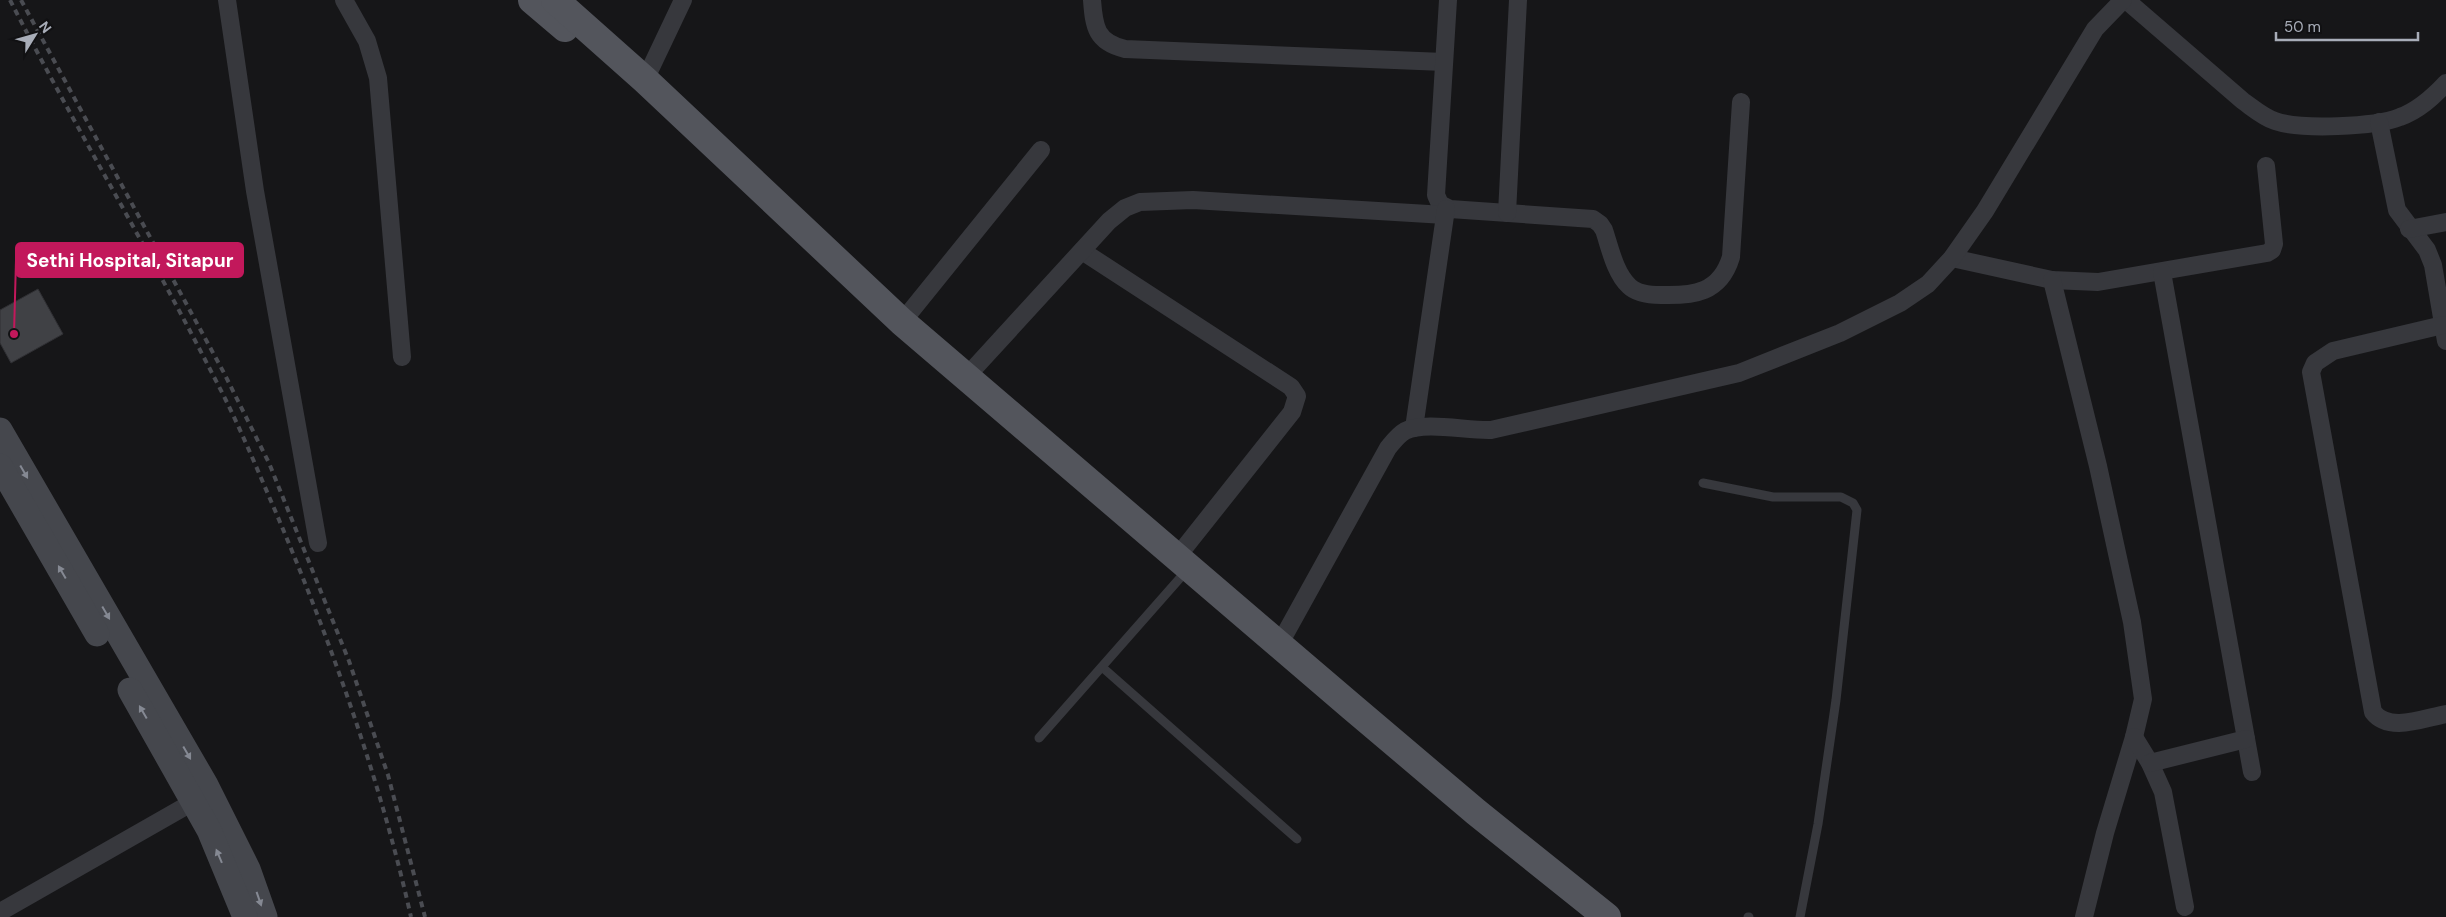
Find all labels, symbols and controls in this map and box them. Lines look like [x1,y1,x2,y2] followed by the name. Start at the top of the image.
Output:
[10,10,60,60] north arrow
[2276,10,2418,42] scale bar
[2284,17,2321,37] text: 50 m
[35,18,56,37] text: N
[16,243,243,277] callout: Sethi Hospital, Sitapur
[27,248,234,273] text: Sethi Hospital, Sitapur
[20,465,29,479] one-way arrow
[57,565,66,579] one-way arrow
[101,606,110,619] one-way arrow
[139,706,148,719] one-way arrow
[183,747,192,760] one-way arrow
[215,849,223,863] one-way arrow
[255,892,263,907] one-way arrow

